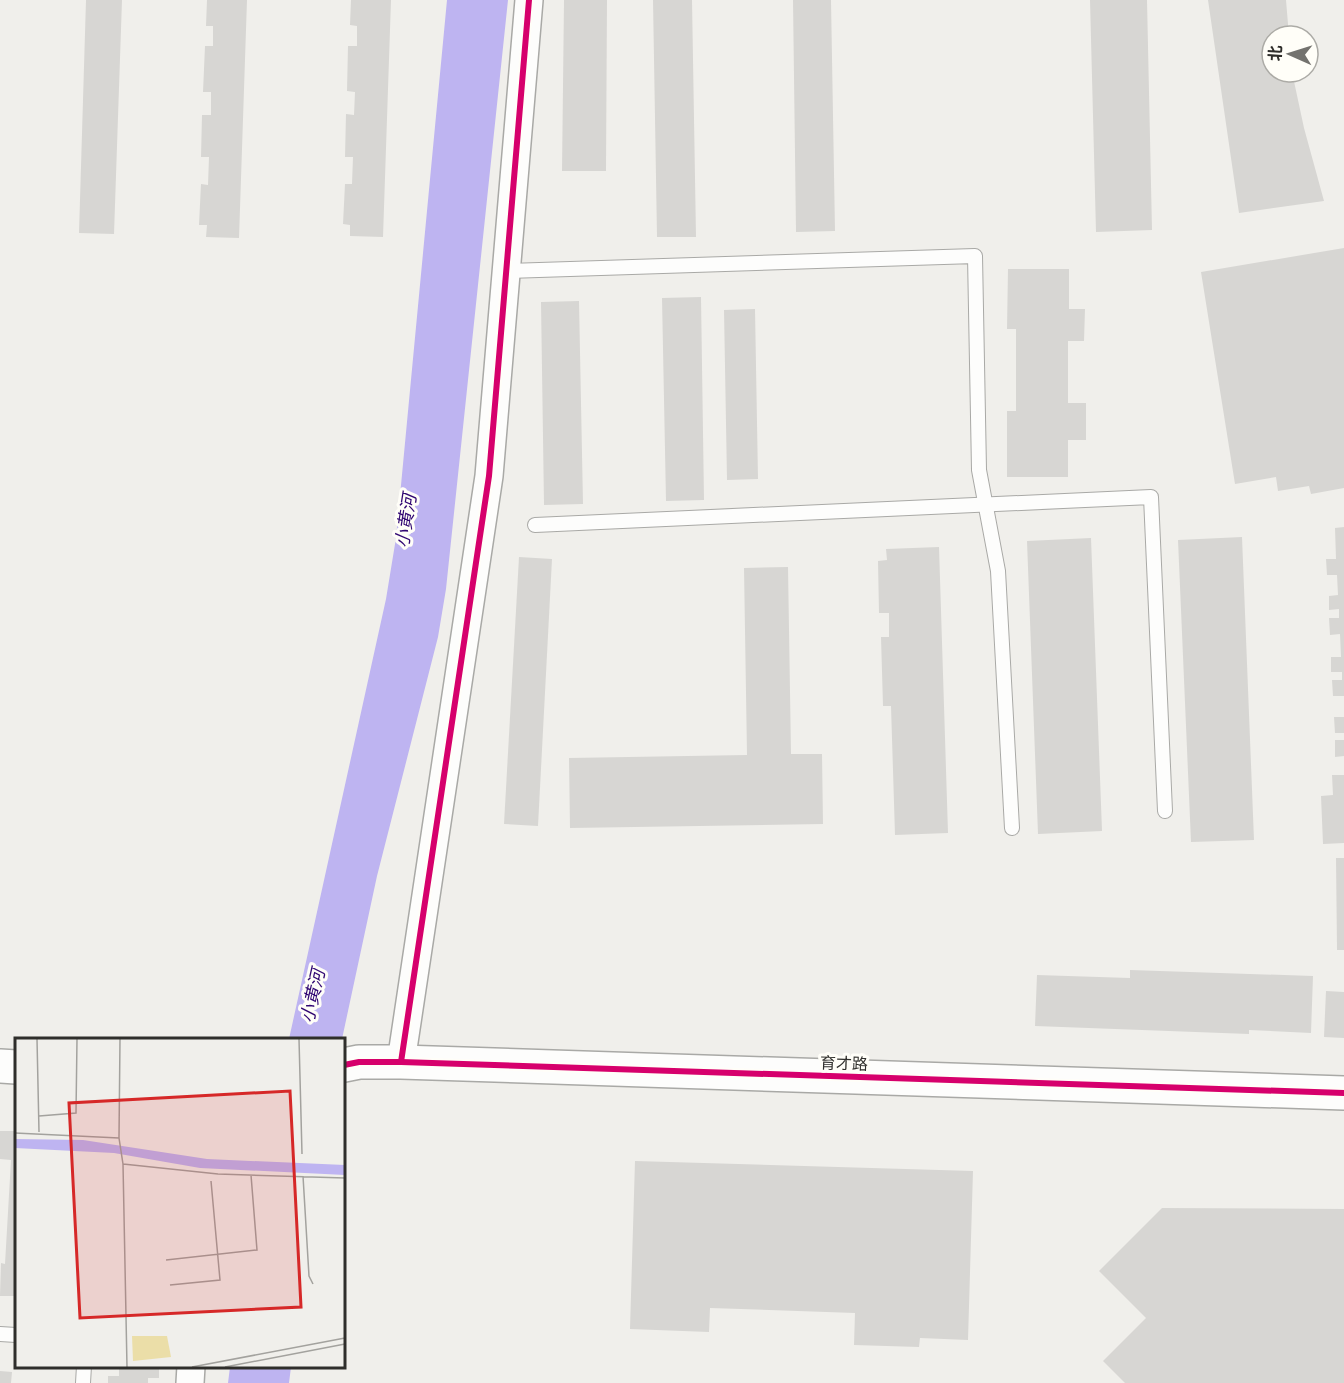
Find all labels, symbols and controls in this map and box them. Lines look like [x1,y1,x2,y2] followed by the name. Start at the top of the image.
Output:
[1260,24,1320,84] north arrow
[1266,45,1285,62] text: 北
[391,490,421,549] water label: 小黄河
[296,964,329,1025] water label: 小黄河
[15,1038,345,1368] inset map
[820,1053,868,1074] street label: 育才路

